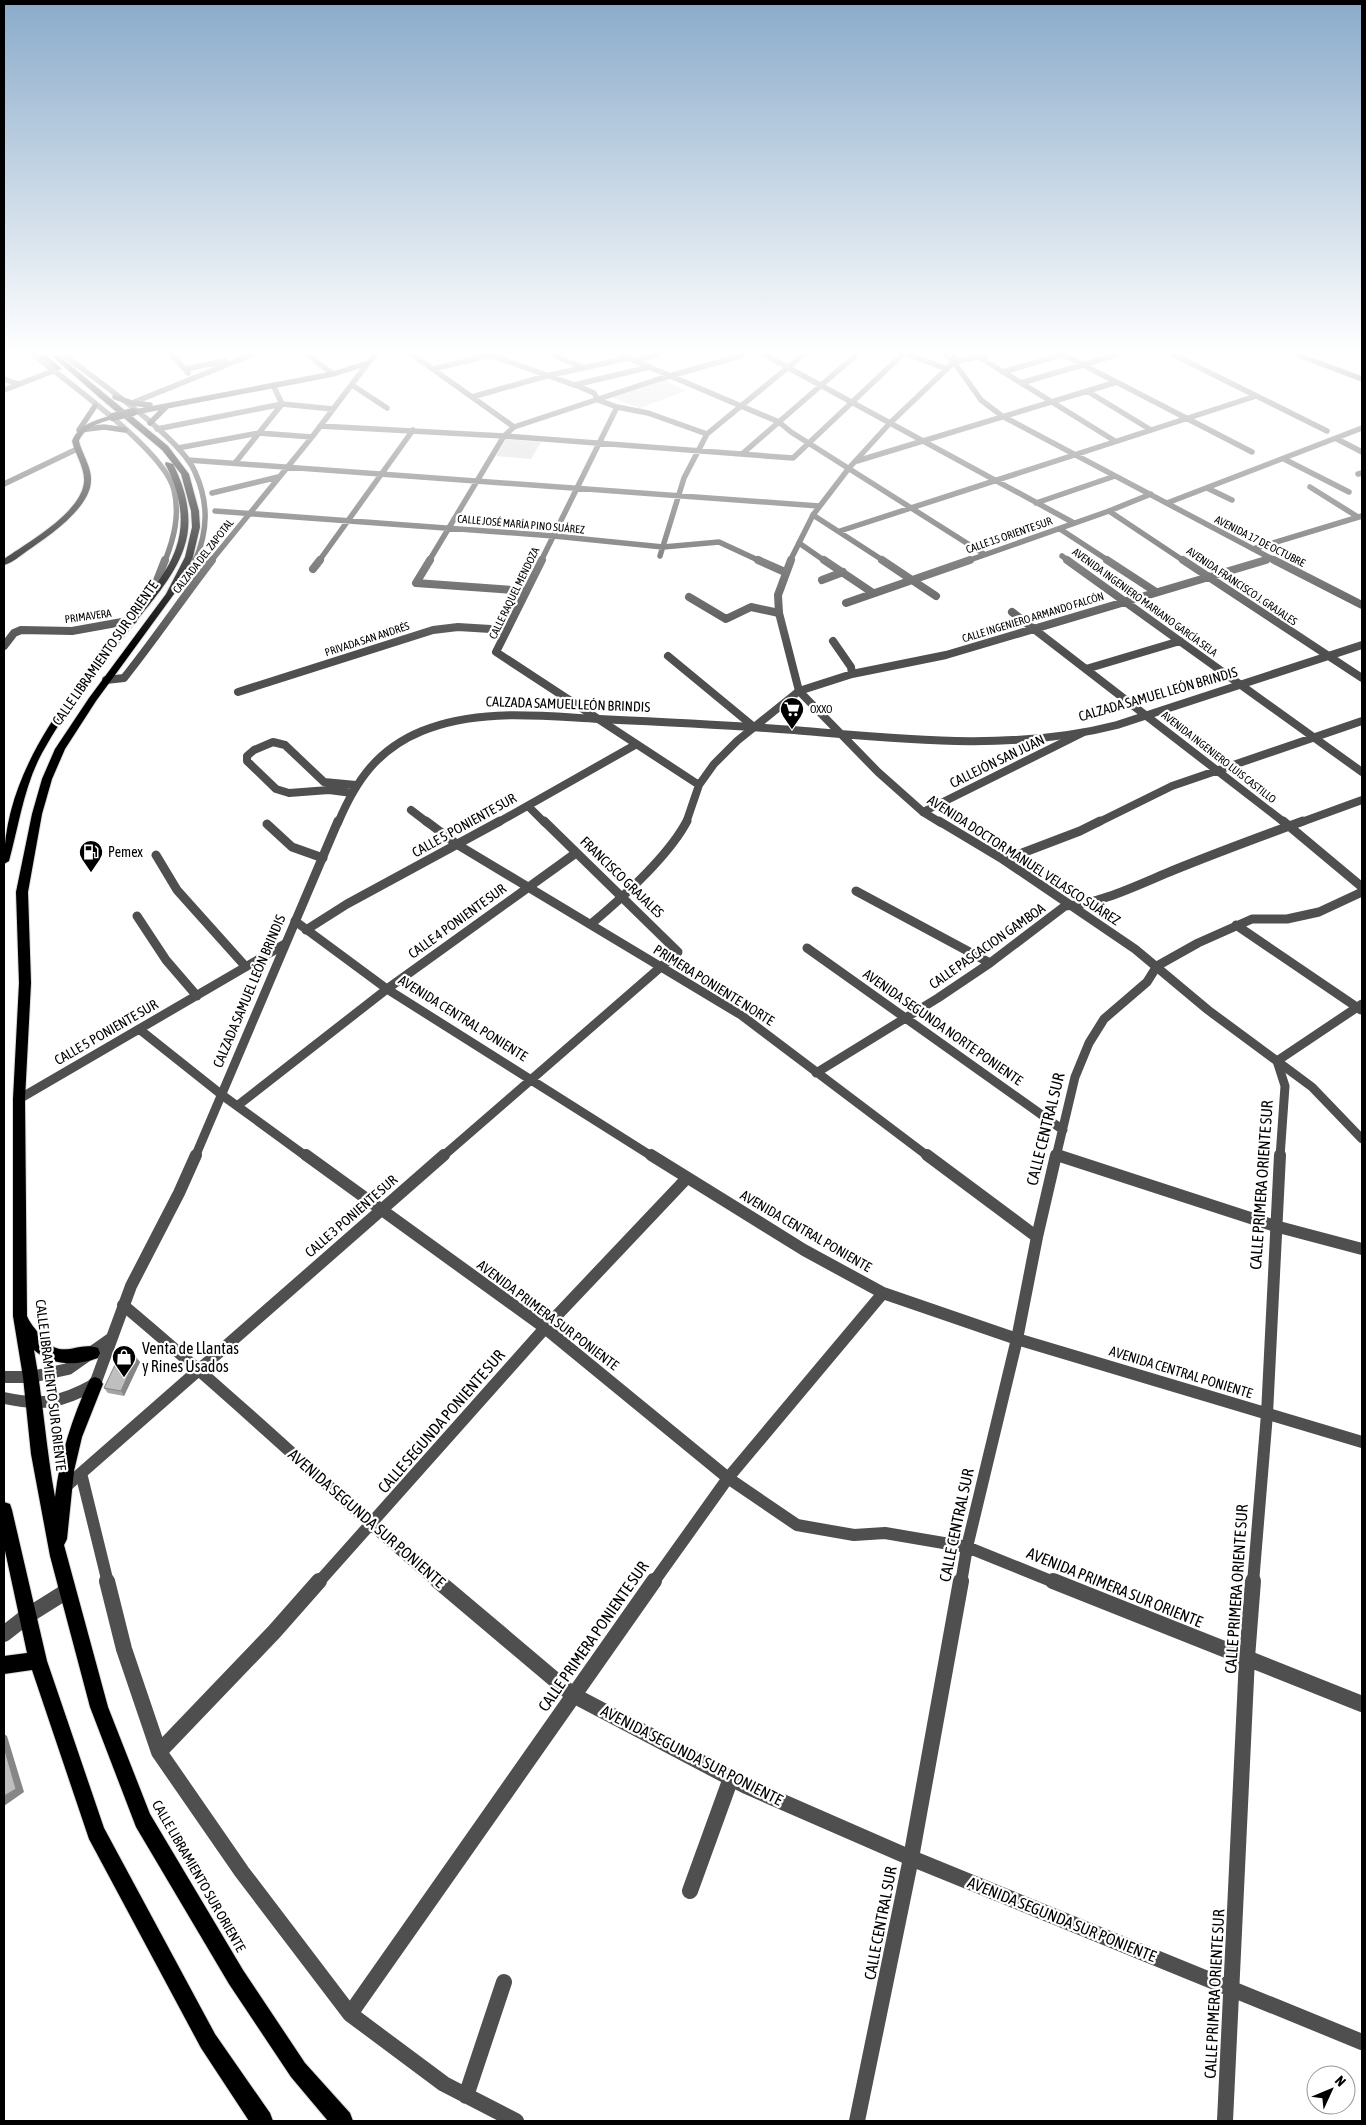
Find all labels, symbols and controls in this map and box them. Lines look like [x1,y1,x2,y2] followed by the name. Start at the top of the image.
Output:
[457,512,585,536] street label: CALLE JOSÉ MARÍA PINO SUÁREZ
[1213,513,1308,569] street label: AVENIDA 17 DE OCTUBRE
[964,514,1054,555] street label: CALLE 15 ORIENTE SUR
[170,516,236,595] street label: CALZADA DEL ZAPOTAL
[487,545,542,641] street label: CALLE RAQUEL MENDOZA
[1070,545,1220,659] street label: AVENIDA INGENIERO MARIANO GARCÍA SELA
[1185,545,1300,628] street label: AVENIDA FRANCISCO J. GRAJALES
[49,578,161,728] street label: CALLE LIBRAMIENTO SUR ORIENTE
[961,590,1105,644] street label: CALLE INGENIERO ARMANDO FALCÓN
[64,607,113,625] street label: PRIMAVERA
[323,620,411,658] street label: PRIVADA SAN ANDRÉS
[1077,664,1239,724] street label: CALZADA SAMUEL LEÓN BRINDIS
[486,693,651,715] street label: CALZADA SAMUEL LEÓN BRINDIS
[779,696,805,730] supermarket icon: OXXO
[810,703,832,715] place label: OXXO
[1159,709,1279,805] street label: AVENIDA INGENIERO LUIS CASTILLO
[947,731,1047,791] street label: CALLEJÓN SAN JUAN
[409,790,519,860] street label: CALLE 5 PONIENTE SUR
[925,792,1123,928] street label: AVENIDA DOCTOR MANUEL VELASCO SUÁREZ
[577,833,667,921] street label: FRANCISCO GRAJALES
[78,839,104,873] fuel station icon: Pemex
[108,844,143,860] place label: Pemex
[405,880,509,962] street label: CALLE 4 PONIENTE SUR
[926,900,1048,992] street label: CALLE PASCACION GAMBOA
[209,912,289,1070] street label: CALZADA SAMUEL LEÓN BRINDIS
[651,941,777,1029] street label: PRIMERA PONIENTE NORTE
[860,966,1026,1088] street label: AVENIDA SEGUNDA NORTE PONIENTE
[396,972,530,1064] street label: AVENIDA CENTRAL PONIENTE
[51,996,161,1068] street label: CALLE 5 PONIENTE SUR
[1022,1071,1068,1187] street label: CALLE CENTRAL SUR
[1246,1100,1276,1270] street label: CALLE PRIMERA ORIENTE SUR
[302,1172,400,1260] street label: CALLE 3 PONIENTE SUR
[738,1187,875,1275] street label: AVENIDA CENTRAL PONIENTE
[474,1257,622,1373] street label: AVENIDA PRIMERA SUR PONIENTE
[33,1298,69,1472] street label: CALLE LIBRAMIENTO SUR ORIENTE
[142,1339,239,1376] place label: Venta de Llantas y Rines Usados
[1107,1343,1255,1401] street label: AVENIDA CENTRAL PONIENTE
[111,1344,137,1378] shop icon: Venta de Llantas y Rines Usados
[374,1346,508,1496] street label: CALLE SEGUNDA PONIENTE SUR
[285,1445,449,1591] street label: AVENIDA SEGUNDA SUR PONIENTE
[935,1467,977,1583] street label: CALLE CENTRAL SUR
[1221,1504,1251,1674] street label: CALLE PRIMERA ORIENTE SUR
[1024,1543,1206,1631] street label: AVENIDA PRIMERA SUR ORIENTE
[534,1557,652,1715] street label: CALLE PRIMERA PONIENTE SUR
[598,1701,786,1809] street label: AVENIDA SEGUNDA SUR PONIENTE
[149,1797,249,1955] street label: CALLE LIBRAMIENTO SUR ORIENTE
[860,1865,900,1981] street label: CALLE CENTRAL SUR
[965,1873,1159,1965] street label: AVENIDA SEGUNDA SUR PONIENTE
[1201,1909,1227,2079] street label: CALLE PRIMERA ORIENTE SUR
[1306,2065,1356,2115] north arrow
[1332,2072,1349,2089] text: N

